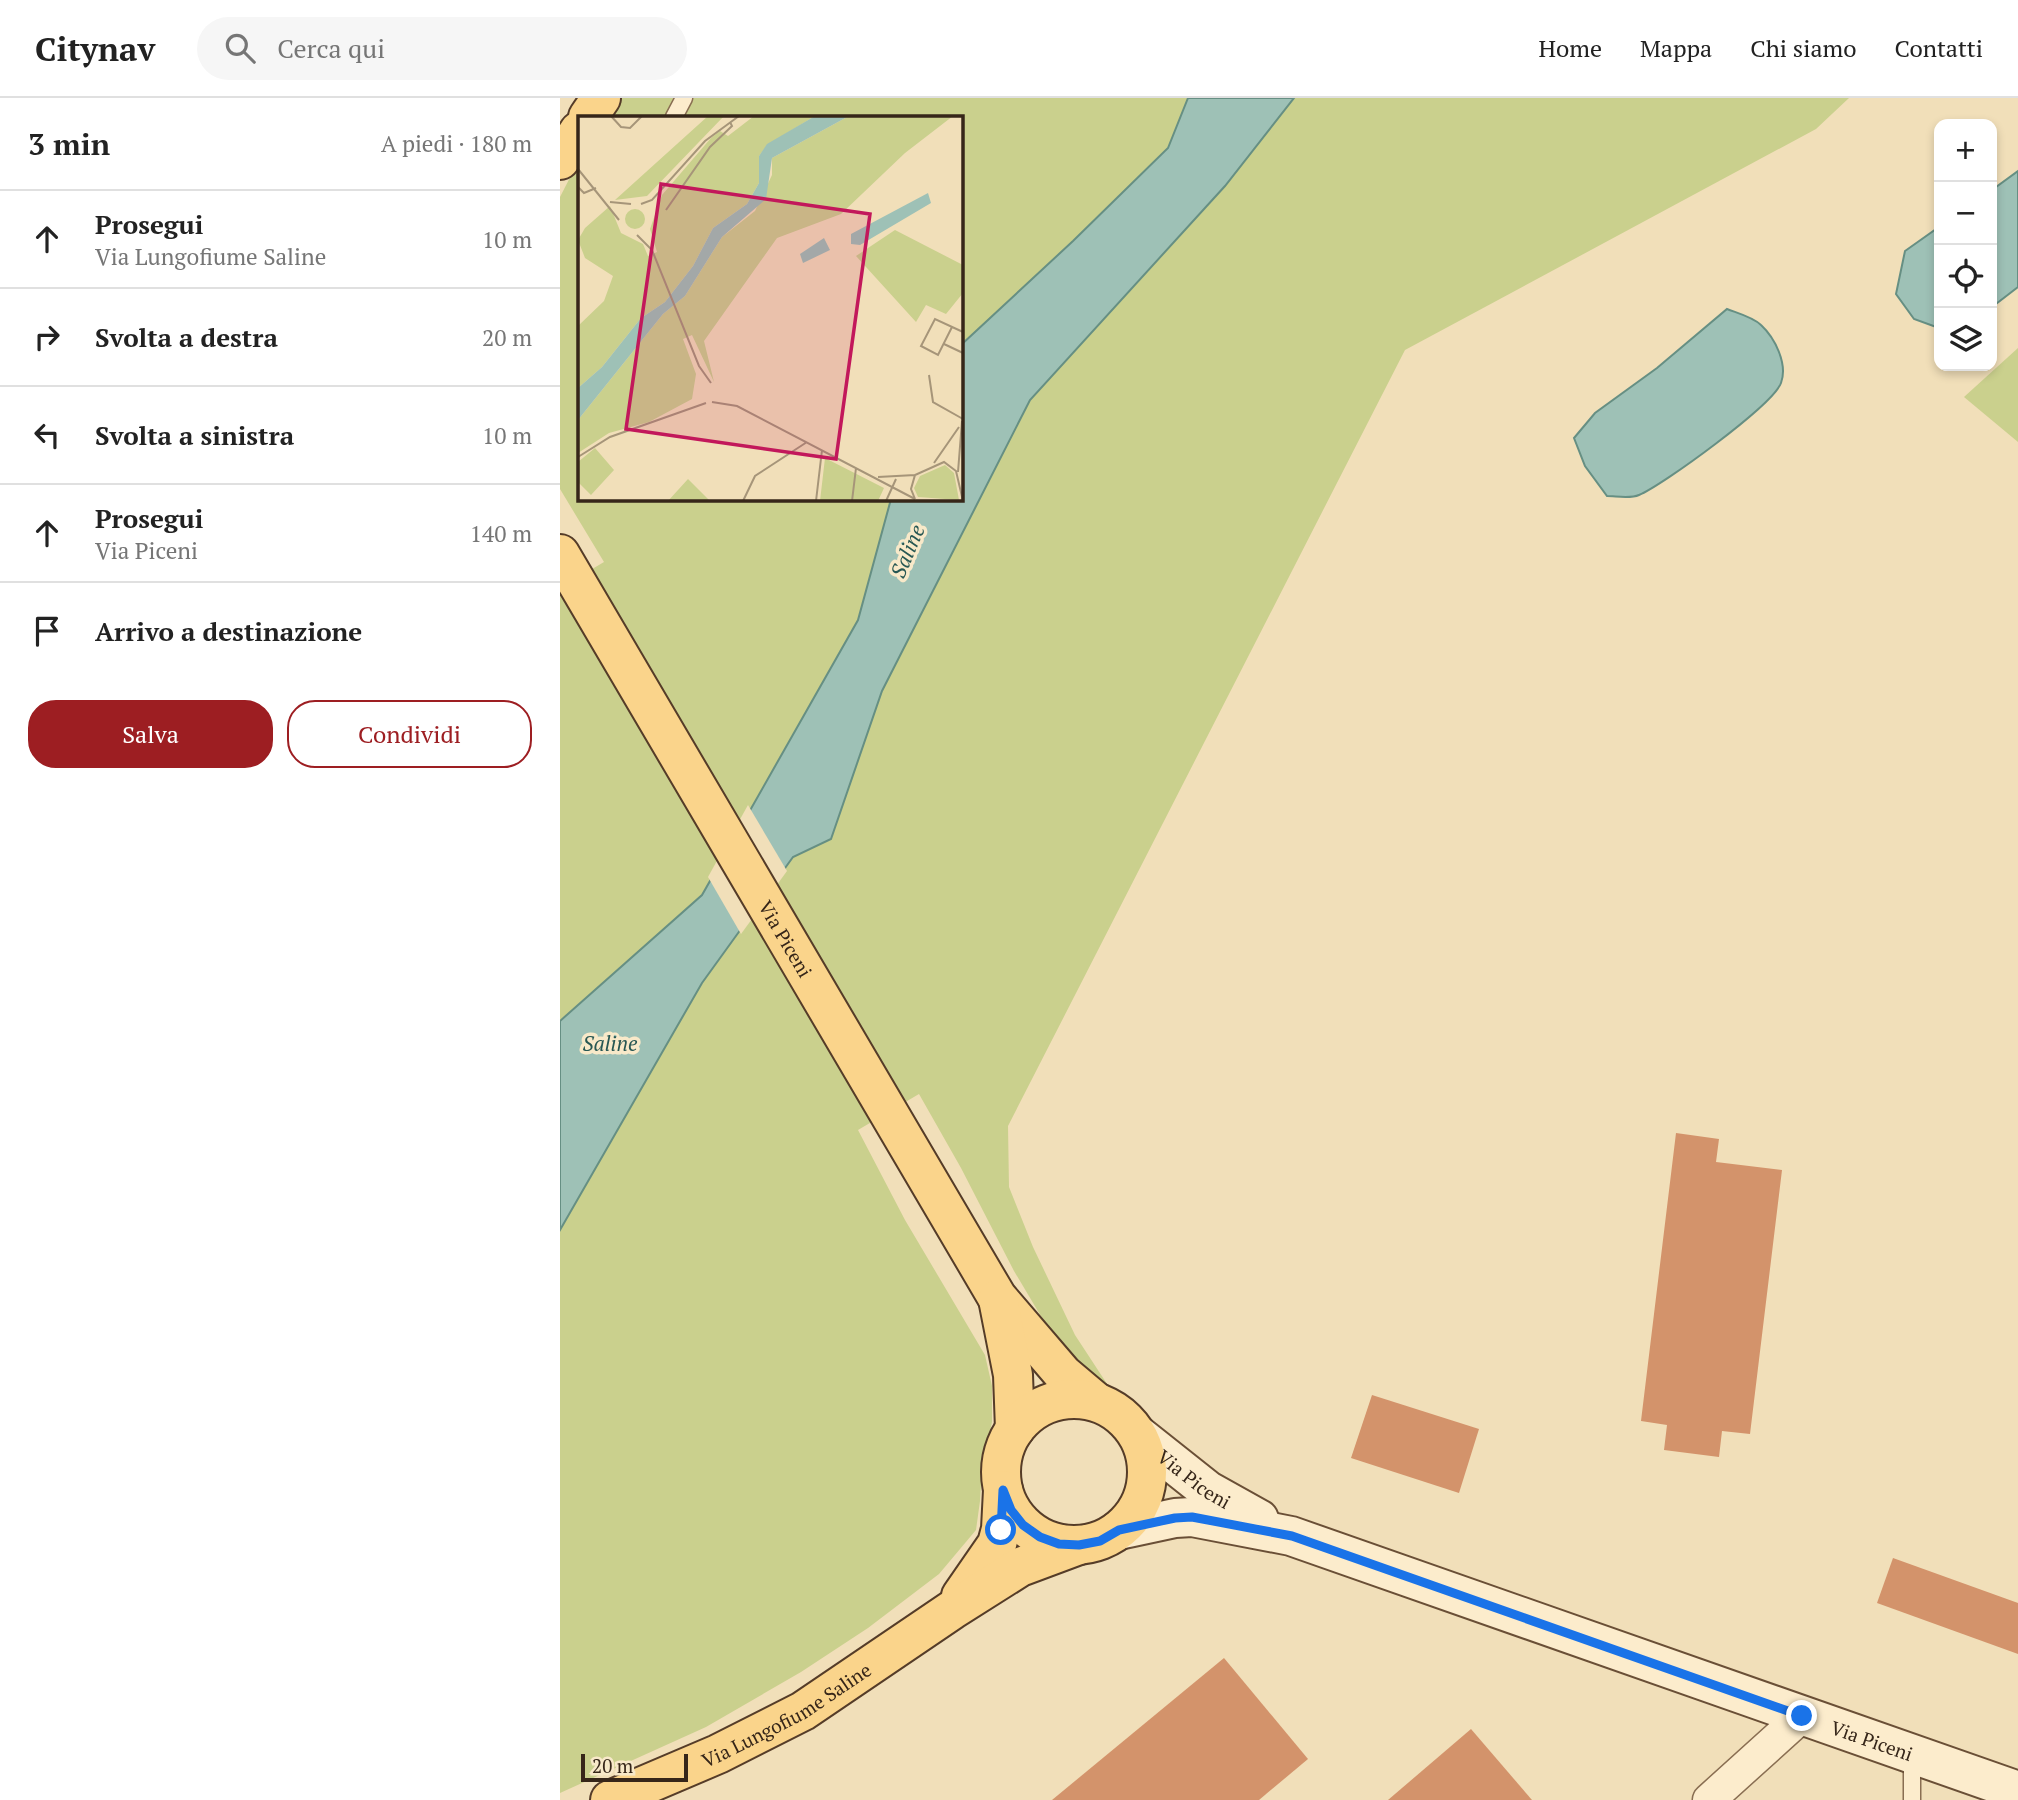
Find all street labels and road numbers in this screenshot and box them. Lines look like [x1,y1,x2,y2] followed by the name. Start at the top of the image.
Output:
[754,895,818,981] street label: Via Piceni
[1153,1443,1236,1513] street label: Via Piceni
[697,1656,875,1772] street label: Via Lungofiume Saline
[1828,1714,1916,1766] street label: Via Piceni

